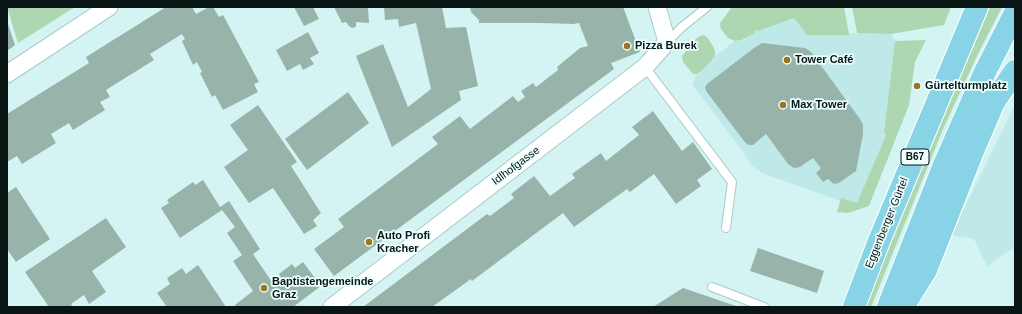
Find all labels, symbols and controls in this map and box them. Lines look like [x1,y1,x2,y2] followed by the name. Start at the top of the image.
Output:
[635,39,697,53] place label: Pizza Burek
[622,41,632,51] marker: Pizza Burek
[795,53,853,67] place label: Tower Café
[782,55,792,65] marker: Tower Café
[925,79,1007,93] place label: Gürtelturmplatz
[912,81,922,91] marker: Gürtelturmplatz
[791,98,847,112] place label: Max Tower
[778,100,788,110] marker: Max Tower
[490,144,542,188] street label: Idlhofgasse
[901,149,929,165] road number: B67
[863,176,911,270] street label: Eggenberger Gürtel
[377,229,430,255] place label: Auto Profi Kracher
[364,237,374,247] marker: Auto Profi Kracher
[272,275,373,301] place label: Baptistengemeinde Graz
[259,283,269,293] marker: Baptistengemeinde Graz

